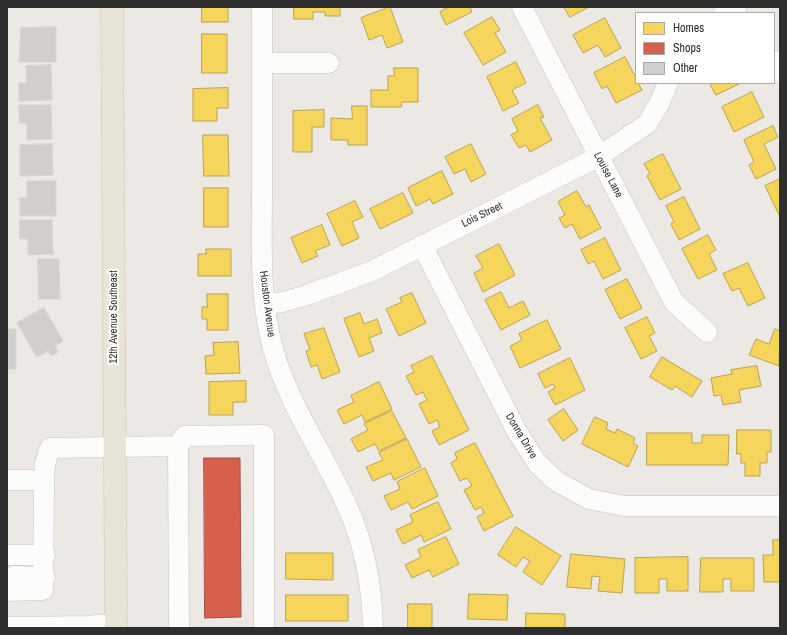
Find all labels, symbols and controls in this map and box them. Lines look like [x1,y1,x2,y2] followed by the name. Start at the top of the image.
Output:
[635,12,775,84] legend
[673,20,704,36] text: Homes
[673,40,701,56] text: Shops
[673,60,698,76] text: Other
[591,150,625,200] street label: Louise Lane
[460,200,504,230] street label: Lois Street
[107,270,121,364] street label: 12th Avenue Southeast
[256,270,278,338] street label: Houston Avenue
[502,411,540,461] street label: Donna Drive

